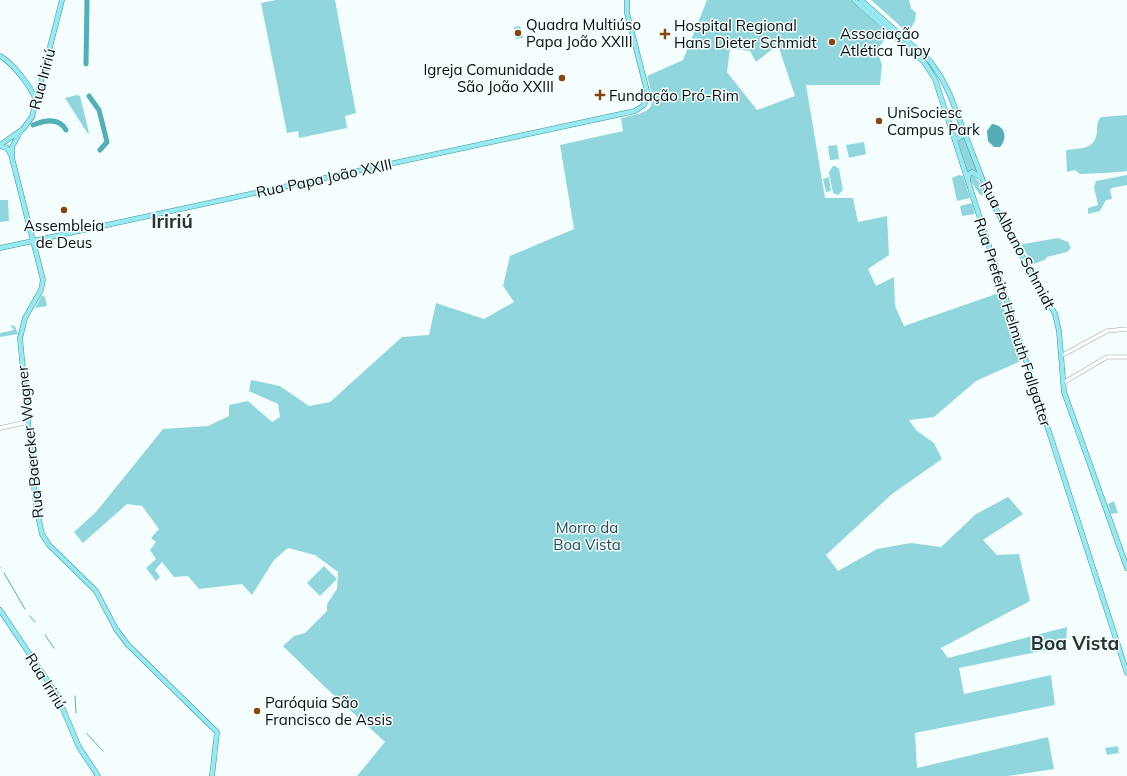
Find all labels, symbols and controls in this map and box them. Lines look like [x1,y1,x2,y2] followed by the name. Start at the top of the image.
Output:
[526,15,641,51] place label: Quadra Multiúso Papa João XXIII
[674,16,817,52] place label: Hospital Regional Hans Dieter Schmidt
[840,24,930,60] place label: Associação Atlética Tupy
[513,28,523,38] marker: Quadra Multiúso Papa João XXIII
[659,28,671,40] marker: Hospital Regional Hans Dieter Schmidt
[827,37,837,47] marker: Associação Atlética Tupy
[25,46,59,112] street label: Rua Iririú
[423,60,554,96] place label: Igreja Comunidade São João XXIII
[557,73,567,83] marker: Igreja Comunidade São João XXIII
[609,86,739,105] place label: Fundação Pró-Rim
[594,89,606,101] marker: Fundação Pró-Rim
[887,103,980,139] place label: UniSociesc Campus Park
[874,116,884,126] marker: UniSociesc Campus Park
[254,154,394,202] street label: Rua Papa João XXIII
[976,178,1060,312] street label: Rua Albano Schmidt
[59,205,69,215] marker: Assembleia de Deus
[151,209,193,233] district label: Iririú
[970,215,1056,429] street label: Rua Prefeito Helmuth Fallgatter
[24,216,104,252] place label: Assembleia de Deus
[12,364,47,519] street label: Rua Baercker Wagner
[553,518,621,554] park label: Morro da Boa Vista
[1031,631,1119,655] district label: Boa Vista
[21,649,71,713] street label: Rua Iririú
[265,693,393,729] place label: Paróquia São Francisco de Assis
[252,706,262,716] marker: Paróquia São Francisco de Assis

